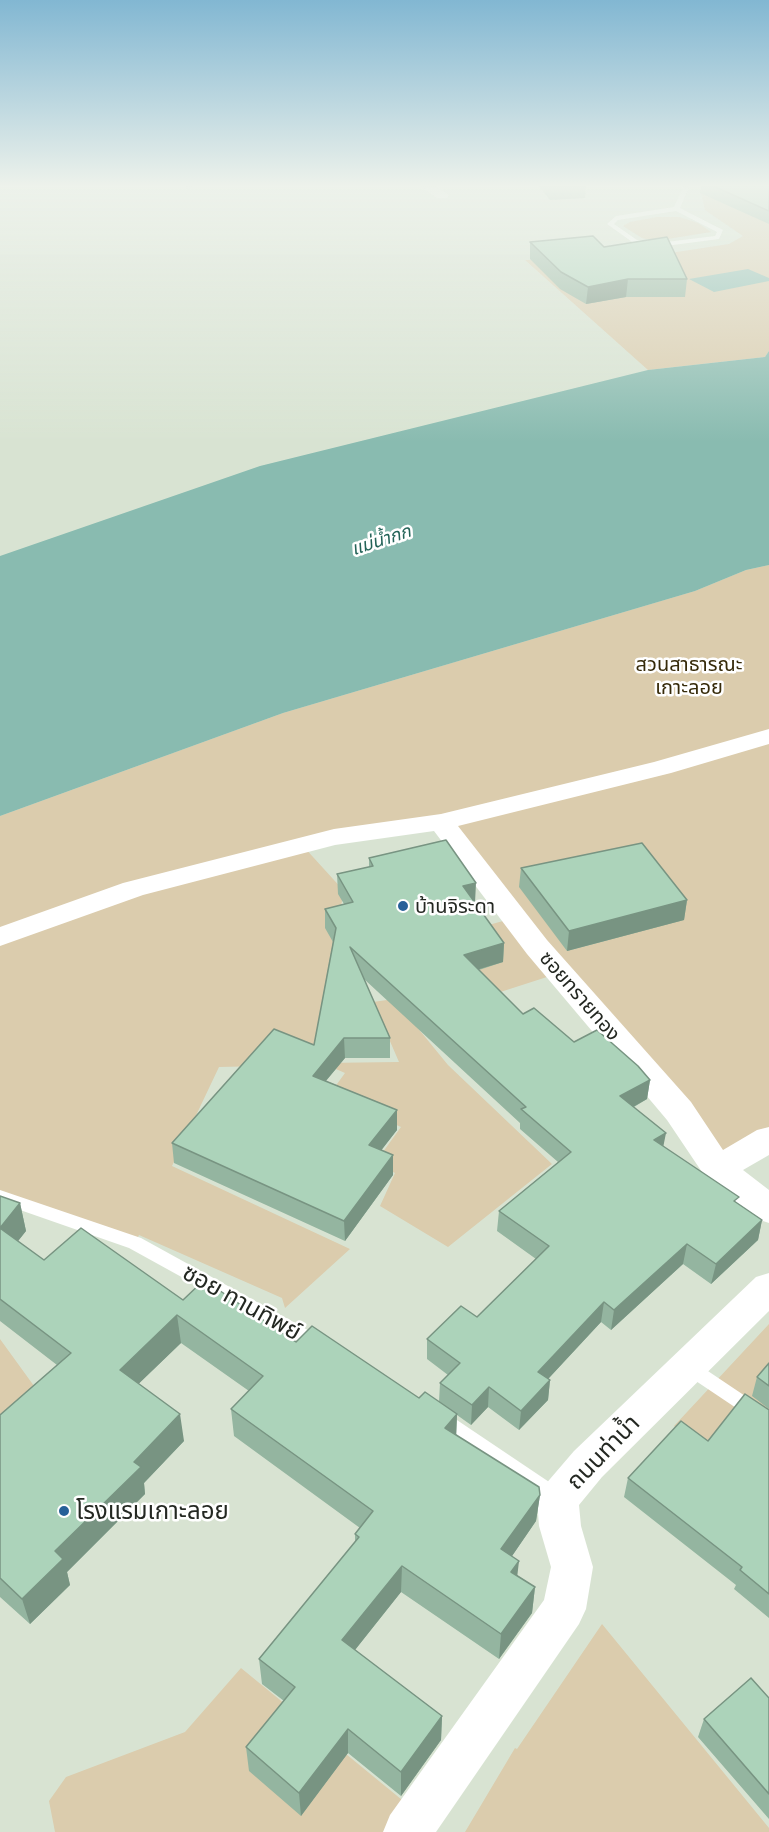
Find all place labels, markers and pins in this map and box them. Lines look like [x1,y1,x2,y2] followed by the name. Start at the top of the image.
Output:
[415,894,495,918] place label: บ้านจิระดา
[396,899,410,913] marker: บ้านจิระดา
[76,1497,229,1525] place label: โรงแรมเกาะลอย
[57,1504,71,1518] marker: โรงแรมเกาะลอย

